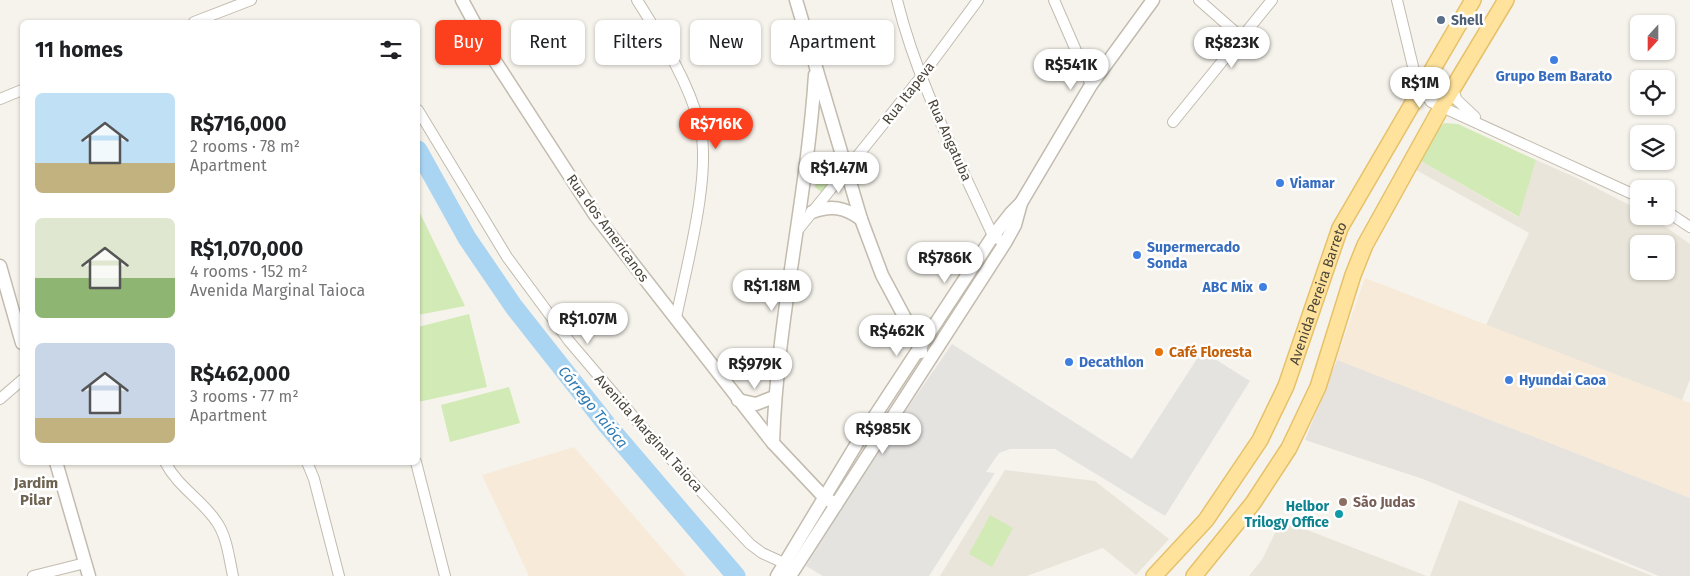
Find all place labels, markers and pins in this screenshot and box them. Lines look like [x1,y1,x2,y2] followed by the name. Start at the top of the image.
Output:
[1451,12,1484,29] place label: Shell
[1435,14,1447,26] marker: Shell
[1191,27,1273,69] pin: R$823K
[1030,48,1112,91] pin: R$541K
[1548,54,1560,66] marker: Grupo Bem Barato
[1390,66,1450,109] pin: R$1M
[1496,68,1612,85] place label: Grupo Bem Barato
[675,108,757,150] pin: R$716K
[793,152,885,194] pin: R$1.47M
[1289,175,1335,192] place label: Viamar
[1274,177,1286,189] marker: Viamar
[1147,239,1240,272] place label: Supermercado Sonda
[904,242,986,284] pin: R$786K
[1131,249,1143,261] marker: Supermercado Sonda
[726,270,818,312] pin: R$1.18M
[1202,279,1254,296] place label: ABC Mix
[1257,281,1269,293] marker: ABC Mix
[542,302,634,345] pin: R$1.07M
[856,314,938,357] pin: R$462K
[1169,344,1252,361] place label: Café Floresta
[1153,346,1165,358] marker: Café Floresta
[714,348,796,390] pin: R$979K
[1079,354,1144,371] place label: Decathlon
[1063,356,1075,368] marker: Decathlon
[1519,372,1607,389] place label: Hyundai Caoa
[1503,374,1515,386] marker: Hyundai Caoa
[842,412,924,455] pin: R$985K
[1353,494,1416,511] place label: São Judas
[1337,496,1349,508] marker: São Judas
[1245,498,1329,531] place label: Helbor Trilogy Office
[1333,508,1345,520] marker: Helbor Trilogy Office

